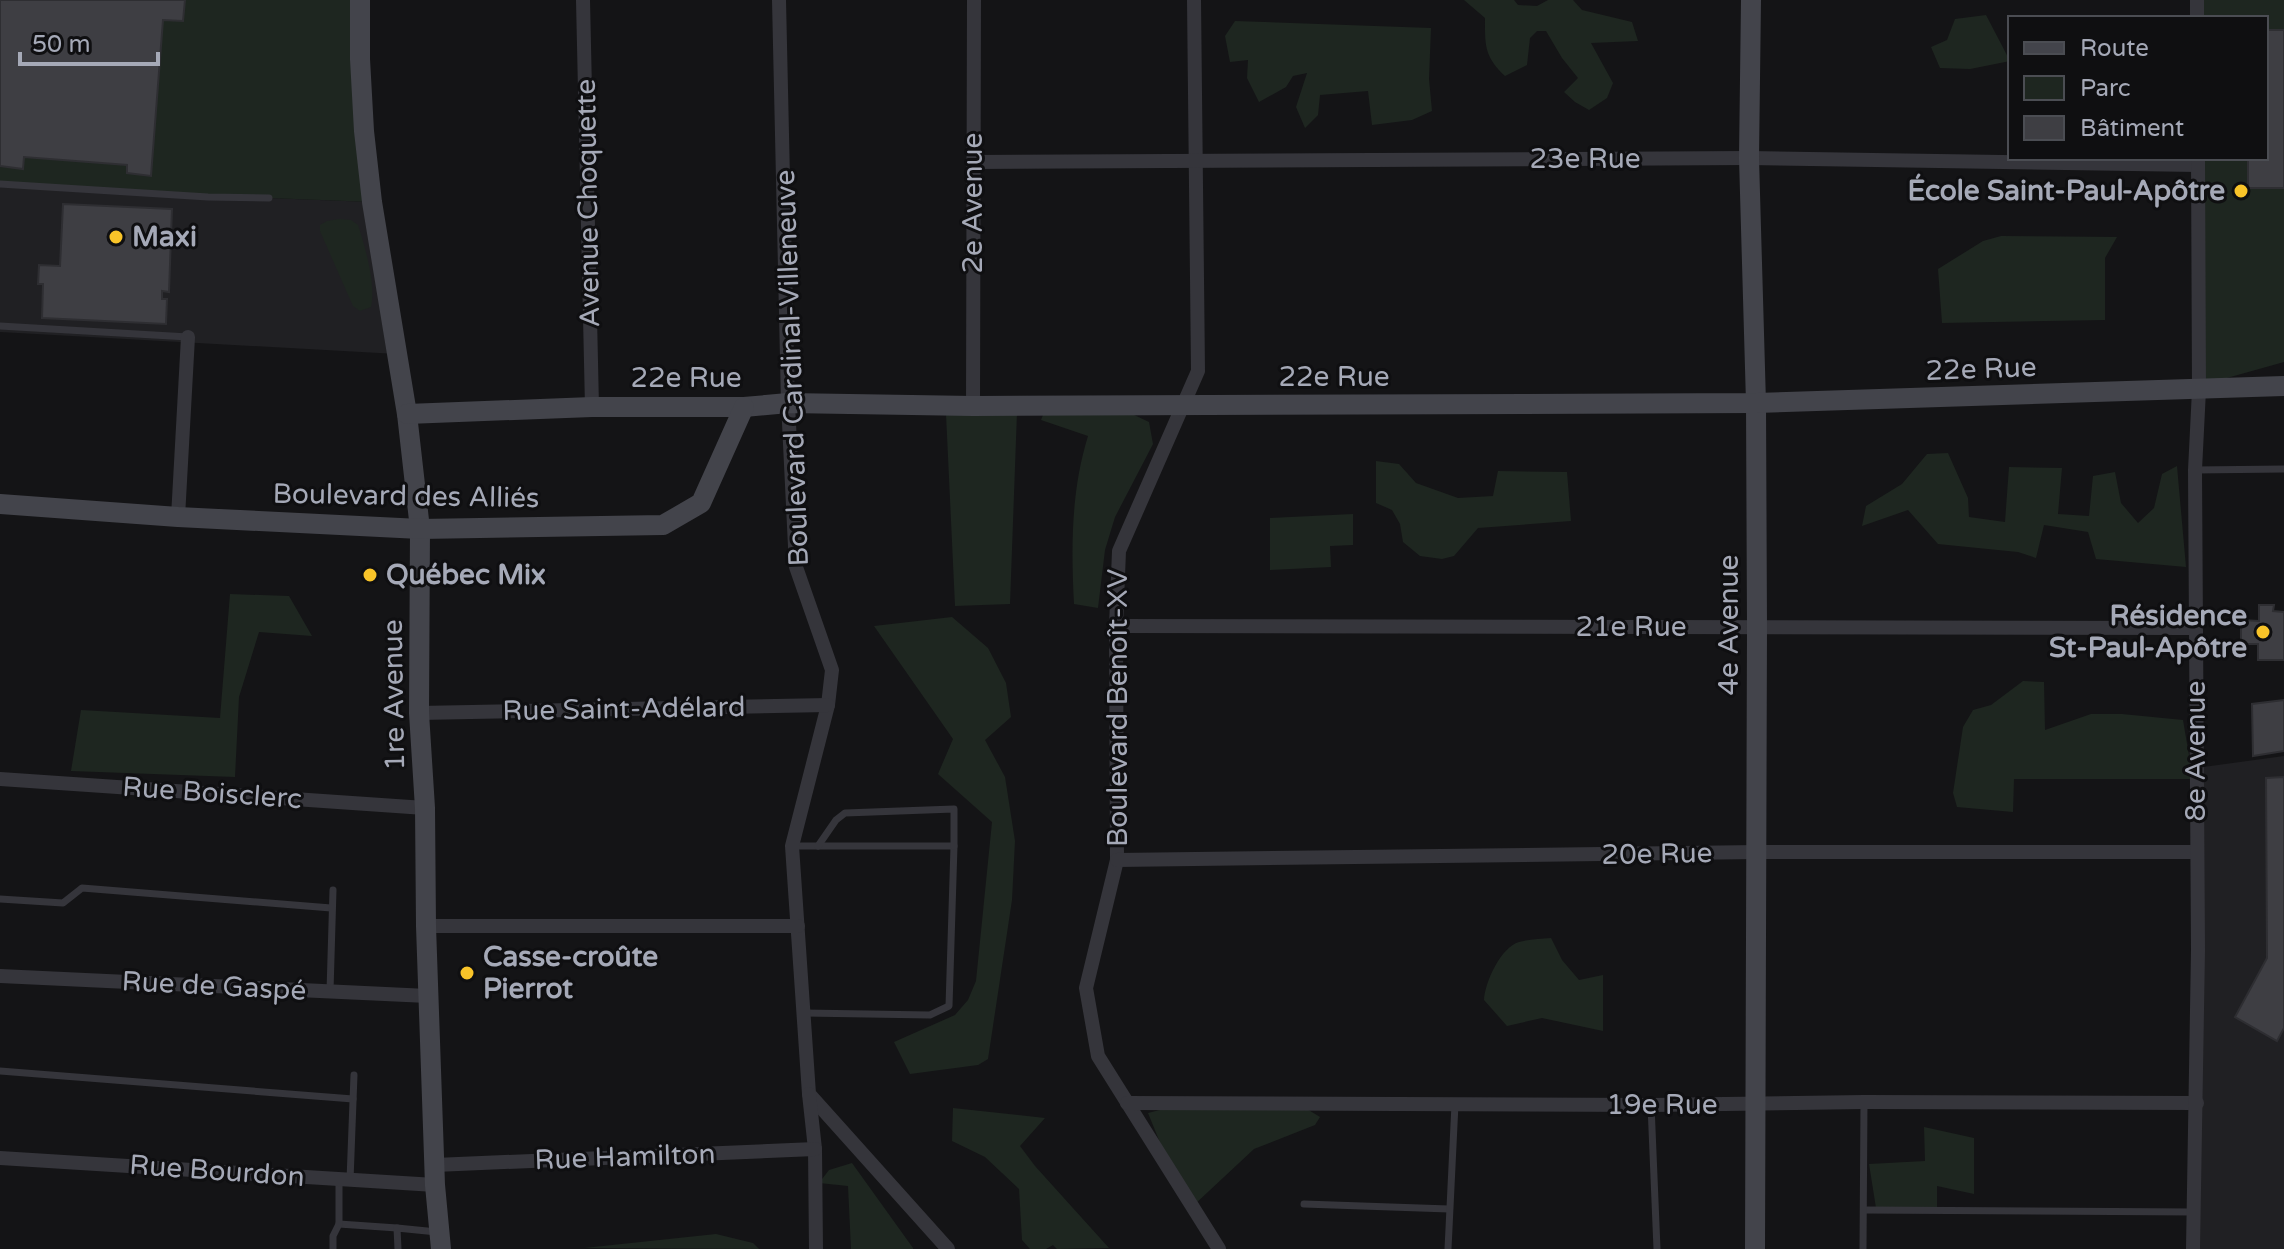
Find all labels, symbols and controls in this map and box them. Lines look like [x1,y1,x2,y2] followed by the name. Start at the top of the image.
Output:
[20,16,158,66] scale bar
[2008,16,2268,160] legend
[32,30,90,59] text: 50 m
[2080,34,2149,63] text: Route
[2080,74,2131,103] text: Parc
[569,78,607,328] street label: Avenue Choquette
[2080,114,2184,143] text: Bâtiment
[956,133,990,273] street label: 2e Avenue
[1529,142,1641,176] street label: 23e Rue
[768,169,816,567] street label: Boulevard Cardinal-Villeneuve
[1908,173,2225,208] place label: École Saint-Paul-Apôtre
[2232,182,2250,200] marker: École Saint-Paul-Apôtre
[132,220,197,254] place label: Maxi
[107,228,125,246] marker: Maxi
[1925,350,2037,388] street label: 22e Rue
[1278,360,1390,394] street label: 22e Rue
[630,361,742,395] street label: 22e Rue
[272,477,540,515] street label: Boulevard des Alliés
[1712,555,1746,695] street label: 4e Avenue
[386,558,546,592] place label: Québec Mix
[361,566,379,584] marker: Québec Mix
[1101,569,1135,847] street label: Boulevard Benoît-XV
[2049,599,2247,665] place label: Résidence St-Paul-Apôtre
[1575,610,1687,644] street label: 21e Rue
[376,619,412,771] street label: 1re Avenue
[2254,623,2272,641] marker: Résidence St-Paul-Apôtre
[2179,681,2213,821] street label: 8e Avenue
[502,690,746,728] street label: Rue Saint-Adélard
[121,770,303,816] street label: Rue Boisclerc
[1601,836,1713,872] street label: 20e Rue
[483,940,658,1006] place label: Casse-croûte Pierrot
[121,964,307,1008] street label: Rue de Gaspé
[458,964,476,982] marker: Casse-croûte Pierrot
[1606,1088,1718,1122] street label: 19e Rue
[534,1137,716,1177] street label: Rue Hamilton
[128,1148,306,1194] street label: Rue Bourdon

